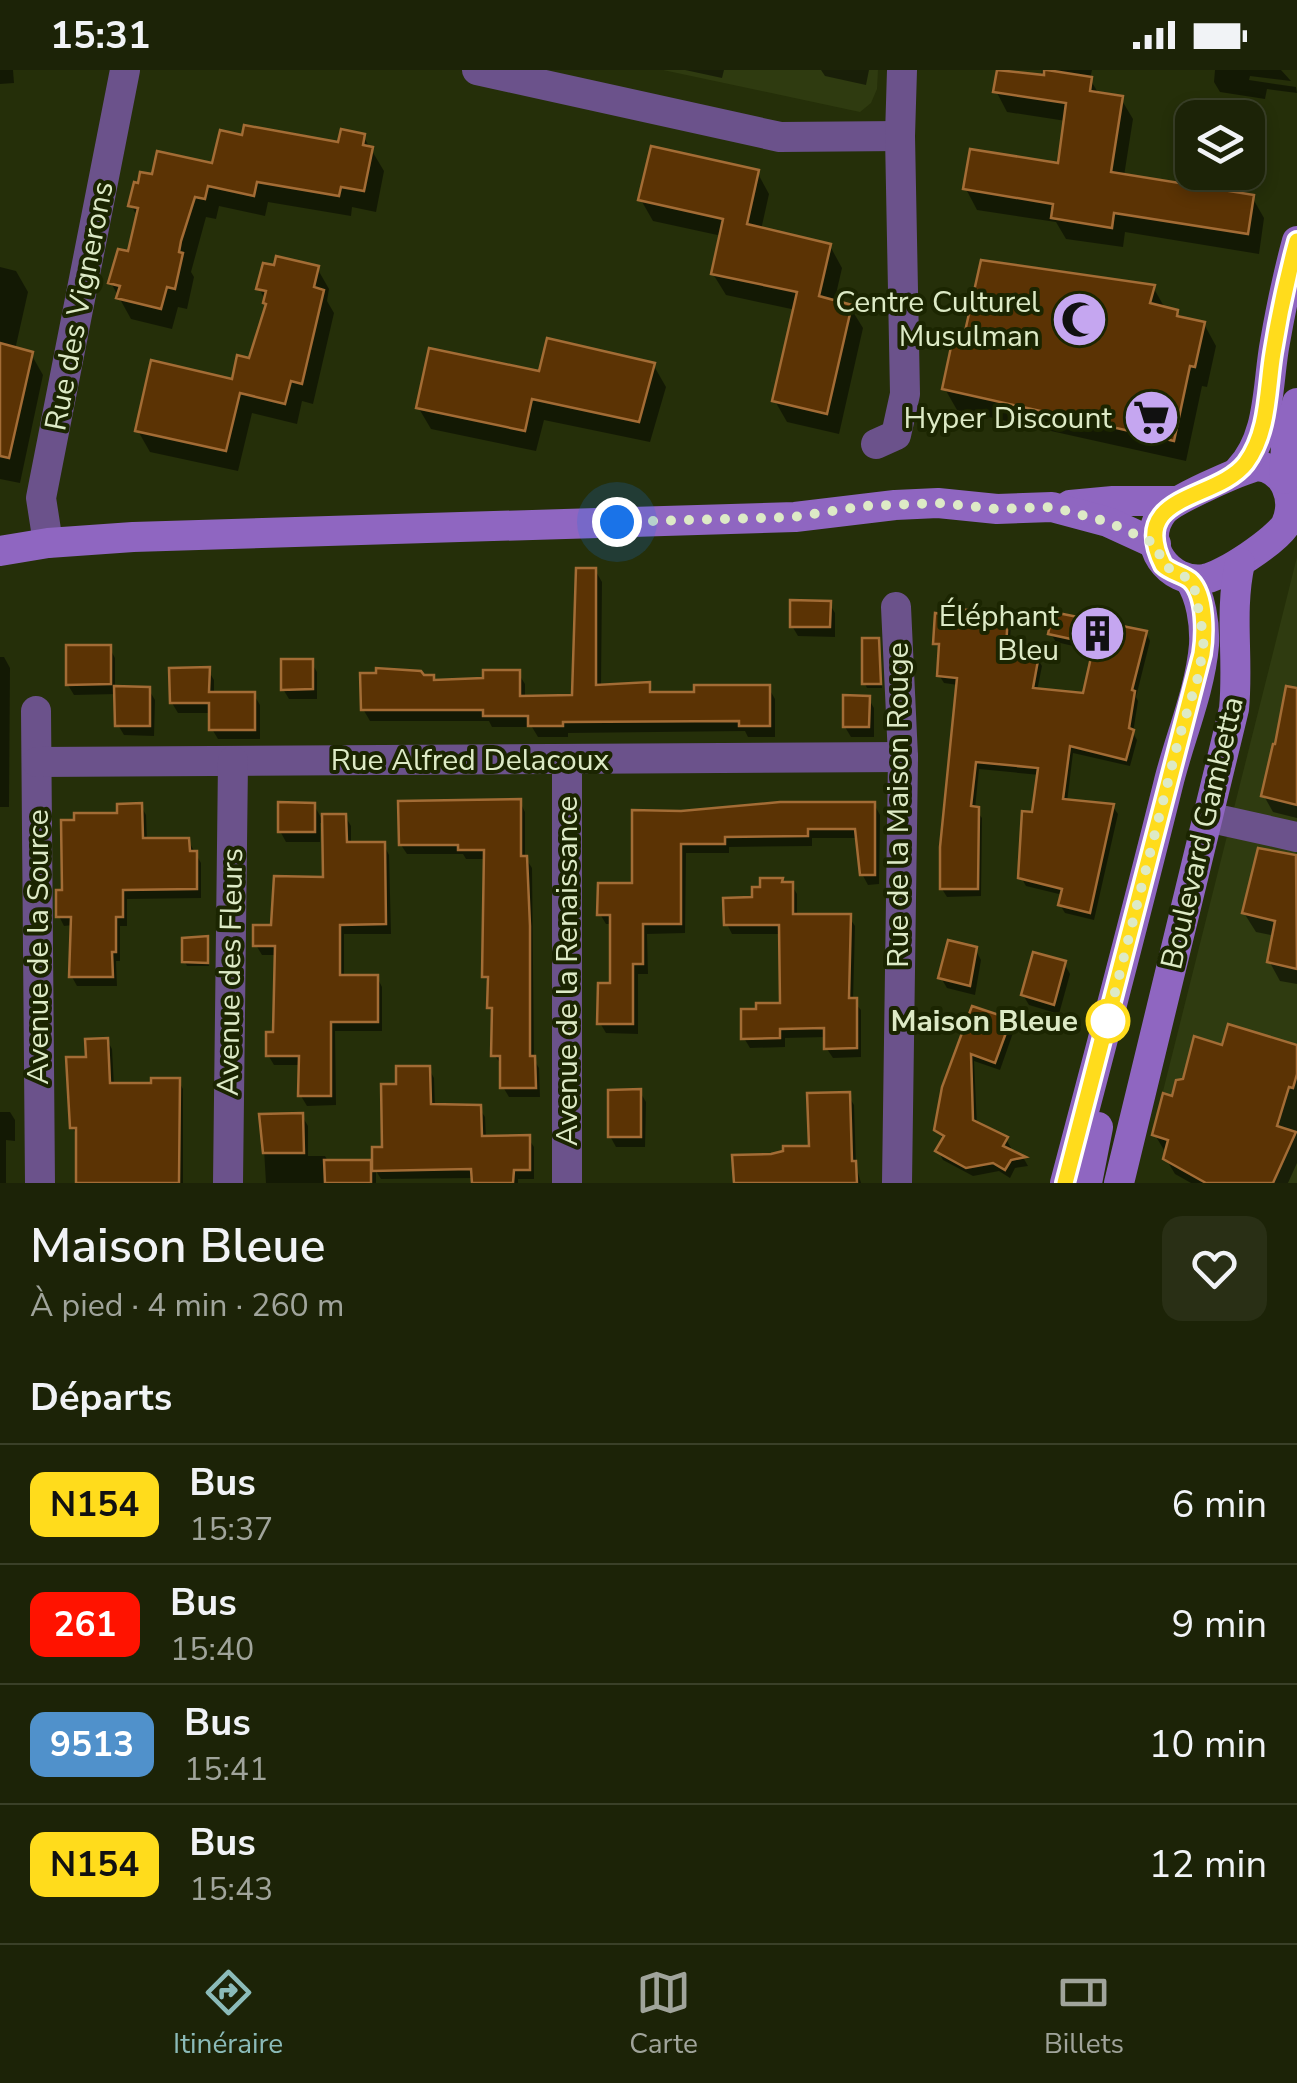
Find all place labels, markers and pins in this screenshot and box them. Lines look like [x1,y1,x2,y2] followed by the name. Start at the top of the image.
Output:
[835,282,1040,357] place label: Centre Culturel Musulman
[1049,289,1109,349] mosque icon: Centre Culturel Musulman
[1121,388,1181,448] supermarket icon: Hyper Discount
[904,398,1112,439] place label: Hyper Discount
[939,596,1059,671] place label: Éléphant Bleu
[1068,603,1128,663] building icon: Éléphant Bleu
[1087,1000,1129,1042] marker: Maison Bleue
[890,1001,1078,1042] place label: Maison Bleue

